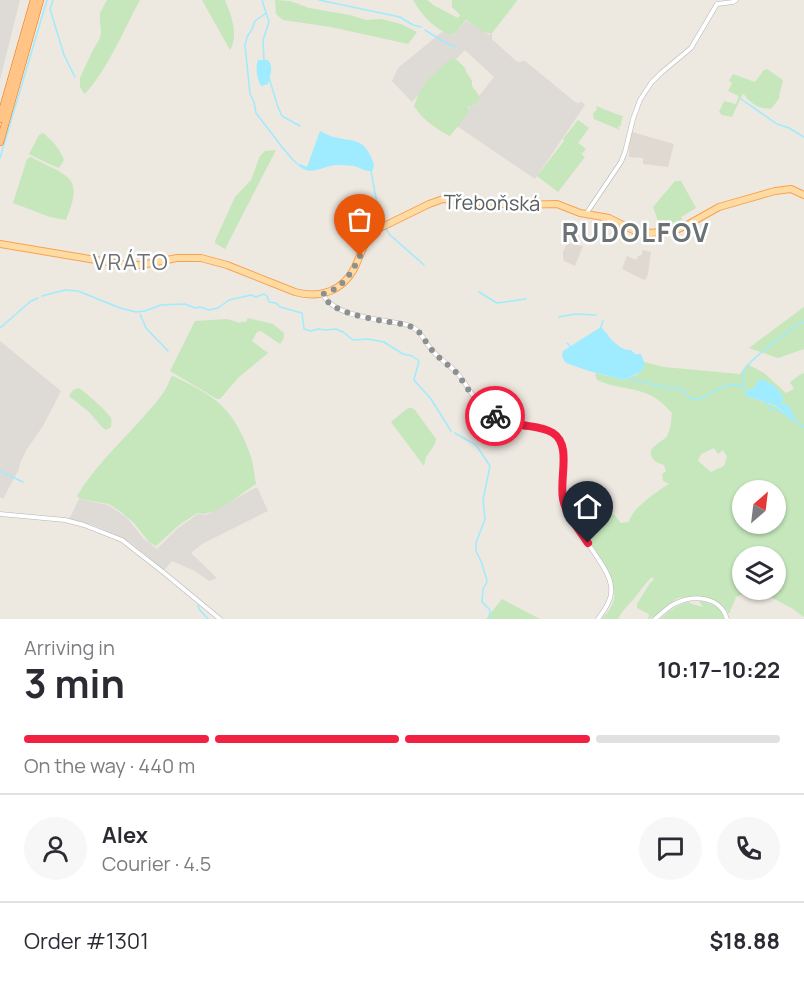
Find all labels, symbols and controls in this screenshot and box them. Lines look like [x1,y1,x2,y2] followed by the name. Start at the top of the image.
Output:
[443,188,541,217] street label: Třeboňská
[334,194,385,256] pin
[343,203,376,236] icon: bag
[562,214,710,250] district label: RUDOLFOV
[93,247,169,277] district label: VRÁTO
[465,386,525,446] courier
[479,400,512,433] icon: bike
[732,480,786,534] north arrow
[732,480,786,600] map controls
[562,481,613,543] pin
[571,490,604,523] icon: home
[732,546,786,600] button: layers
[24,634,115,661] text: Arriving in
[657,655,780,685] text: 10:17–10:22
[24,656,125,710] text: 3 min
[24,752,195,779] text: On the way · 440 m
[24,817,87,880] button: person
[639,817,702,880] button: chat
[717,817,780,880] button: phone
[102,820,148,850] text: Alex
[102,850,211,877] text: Courier · 4.5
[24,926,149,956] text: Order #1301
[709,926,780,956] text: $18.88

